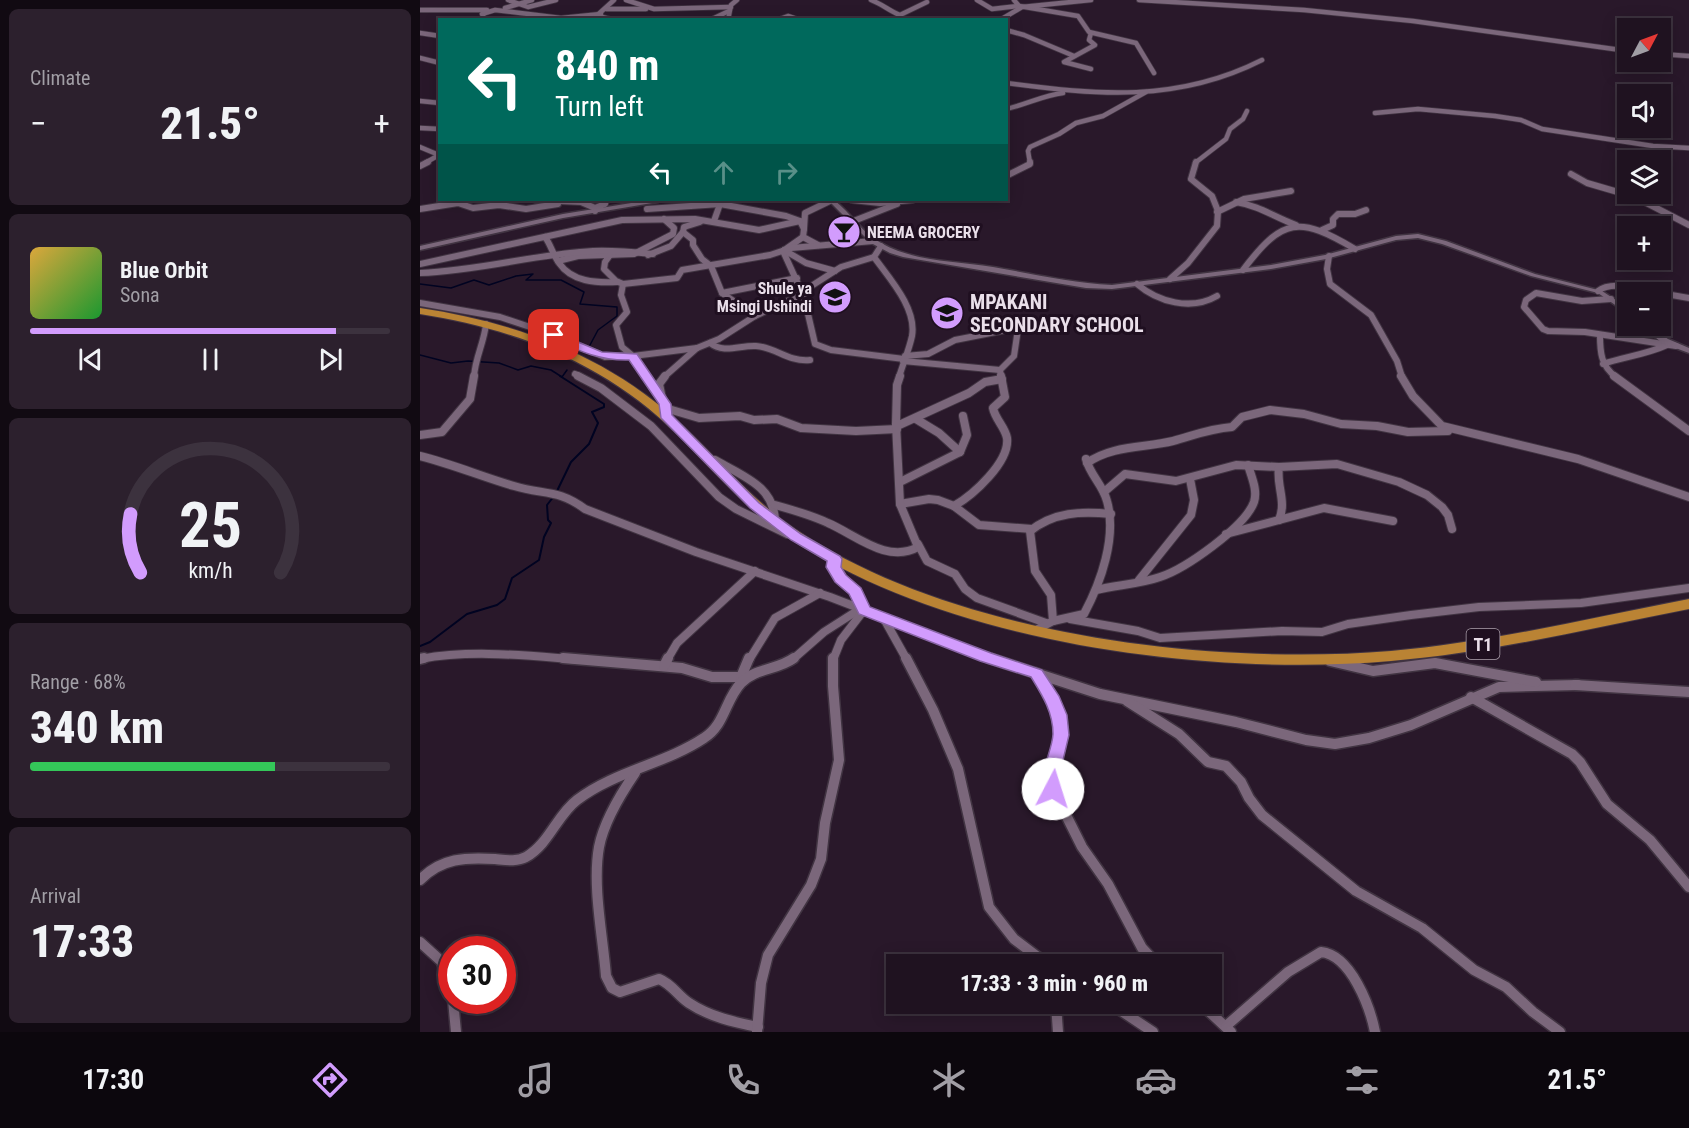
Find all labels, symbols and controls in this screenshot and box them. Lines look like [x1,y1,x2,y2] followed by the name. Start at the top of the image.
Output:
[1617,18,1671,72] north arrow
[1617,18,1671,336] map controls
[555,41,660,90] text: 840 m
[456,42,534,120] icon: left
[30,66,90,90] text: Climate
[1617,84,1671,138] button: sound
[555,91,644,123] text: Turn left
[160,97,260,150] text: 21.5°
[30,104,47,143] text: −
[374,104,390,143] text: +
[1617,150,1671,204] button: layers
[644,156,677,189] icon: left
[707,156,740,189] icon: ahead
[770,156,803,189] icon: right
[826,214,862,250] bar icon: NEEMA GROCERY
[1617,216,1671,270] button: +
[867,223,980,242] place label: NEEMA GROCERY
[120,258,208,283] text: Blue Orbit
[717,279,812,316] place label: Shule ya Msingi Ushindi
[817,279,853,315] school or university icon: Shule ya Msingi Ushindi
[1617,282,1671,336] button: −
[120,283,160,307] text: Sona
[970,290,1144,337] place label: MPAKANI SECONDARY SCHOOL
[929,295,965,331] school or university icon: MPAKANI SECONDARY SCHOOL
[528,309,579,360] pin
[537,318,570,351] icon: arrive
[74,343,107,376] icon: previous
[194,343,227,376] icon: pause
[314,343,347,376] icon: next
[178,489,242,562] text: 25
[188,558,232,583] text: km/h
[1466,629,1500,659] road number: T1
[30,670,126,694] text: Range · 68%
[30,701,164,754] text: 340 km
[1021,757,1085,821] position arrow
[30,884,81,908] text: Arrival
[30,915,134,968] text: 17:33
[438,936,516,1014] speed limit sign: 30
[960,971,1148,996] text: 17:33 · 3 min · 960 m
[309,1059,351,1101] icon: directions
[515,1059,557,1101] icon: music
[722,1059,764,1101] icon: phone
[928,1059,970,1101] icon: climate
[1135,1059,1177,1101] icon: car
[1341,1059,1383,1101] icon: filters
[82,1064,144,1096] text: 17:30
[1547,1064,1607,1096] text: 21.5°

